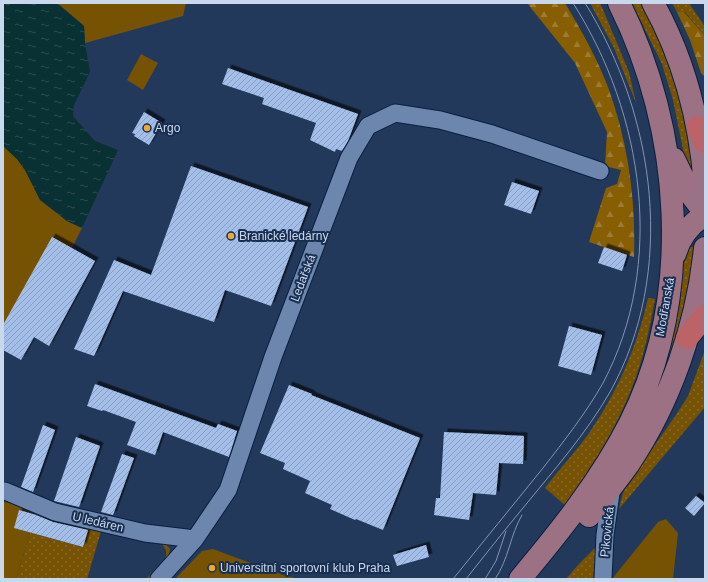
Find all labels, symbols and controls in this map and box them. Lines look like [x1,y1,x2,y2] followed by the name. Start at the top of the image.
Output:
[155,121,181,135] place label: Argo
[142,123,152,133] marker: Argo
[239,229,328,243] place label: Branické ledárny
[226,231,236,241] marker: Branické ledárny
[288,252,318,304] street label: Ledařská
[653,276,677,337] street label: Modřanská
[597,506,617,558] street label: Pikovická
[71,509,125,535] street label: U ledáren
[220,561,390,575] place label: Universitní sportovní klub Praha
[207,563,217,573] marker: Universitní sportovní klub Praha

